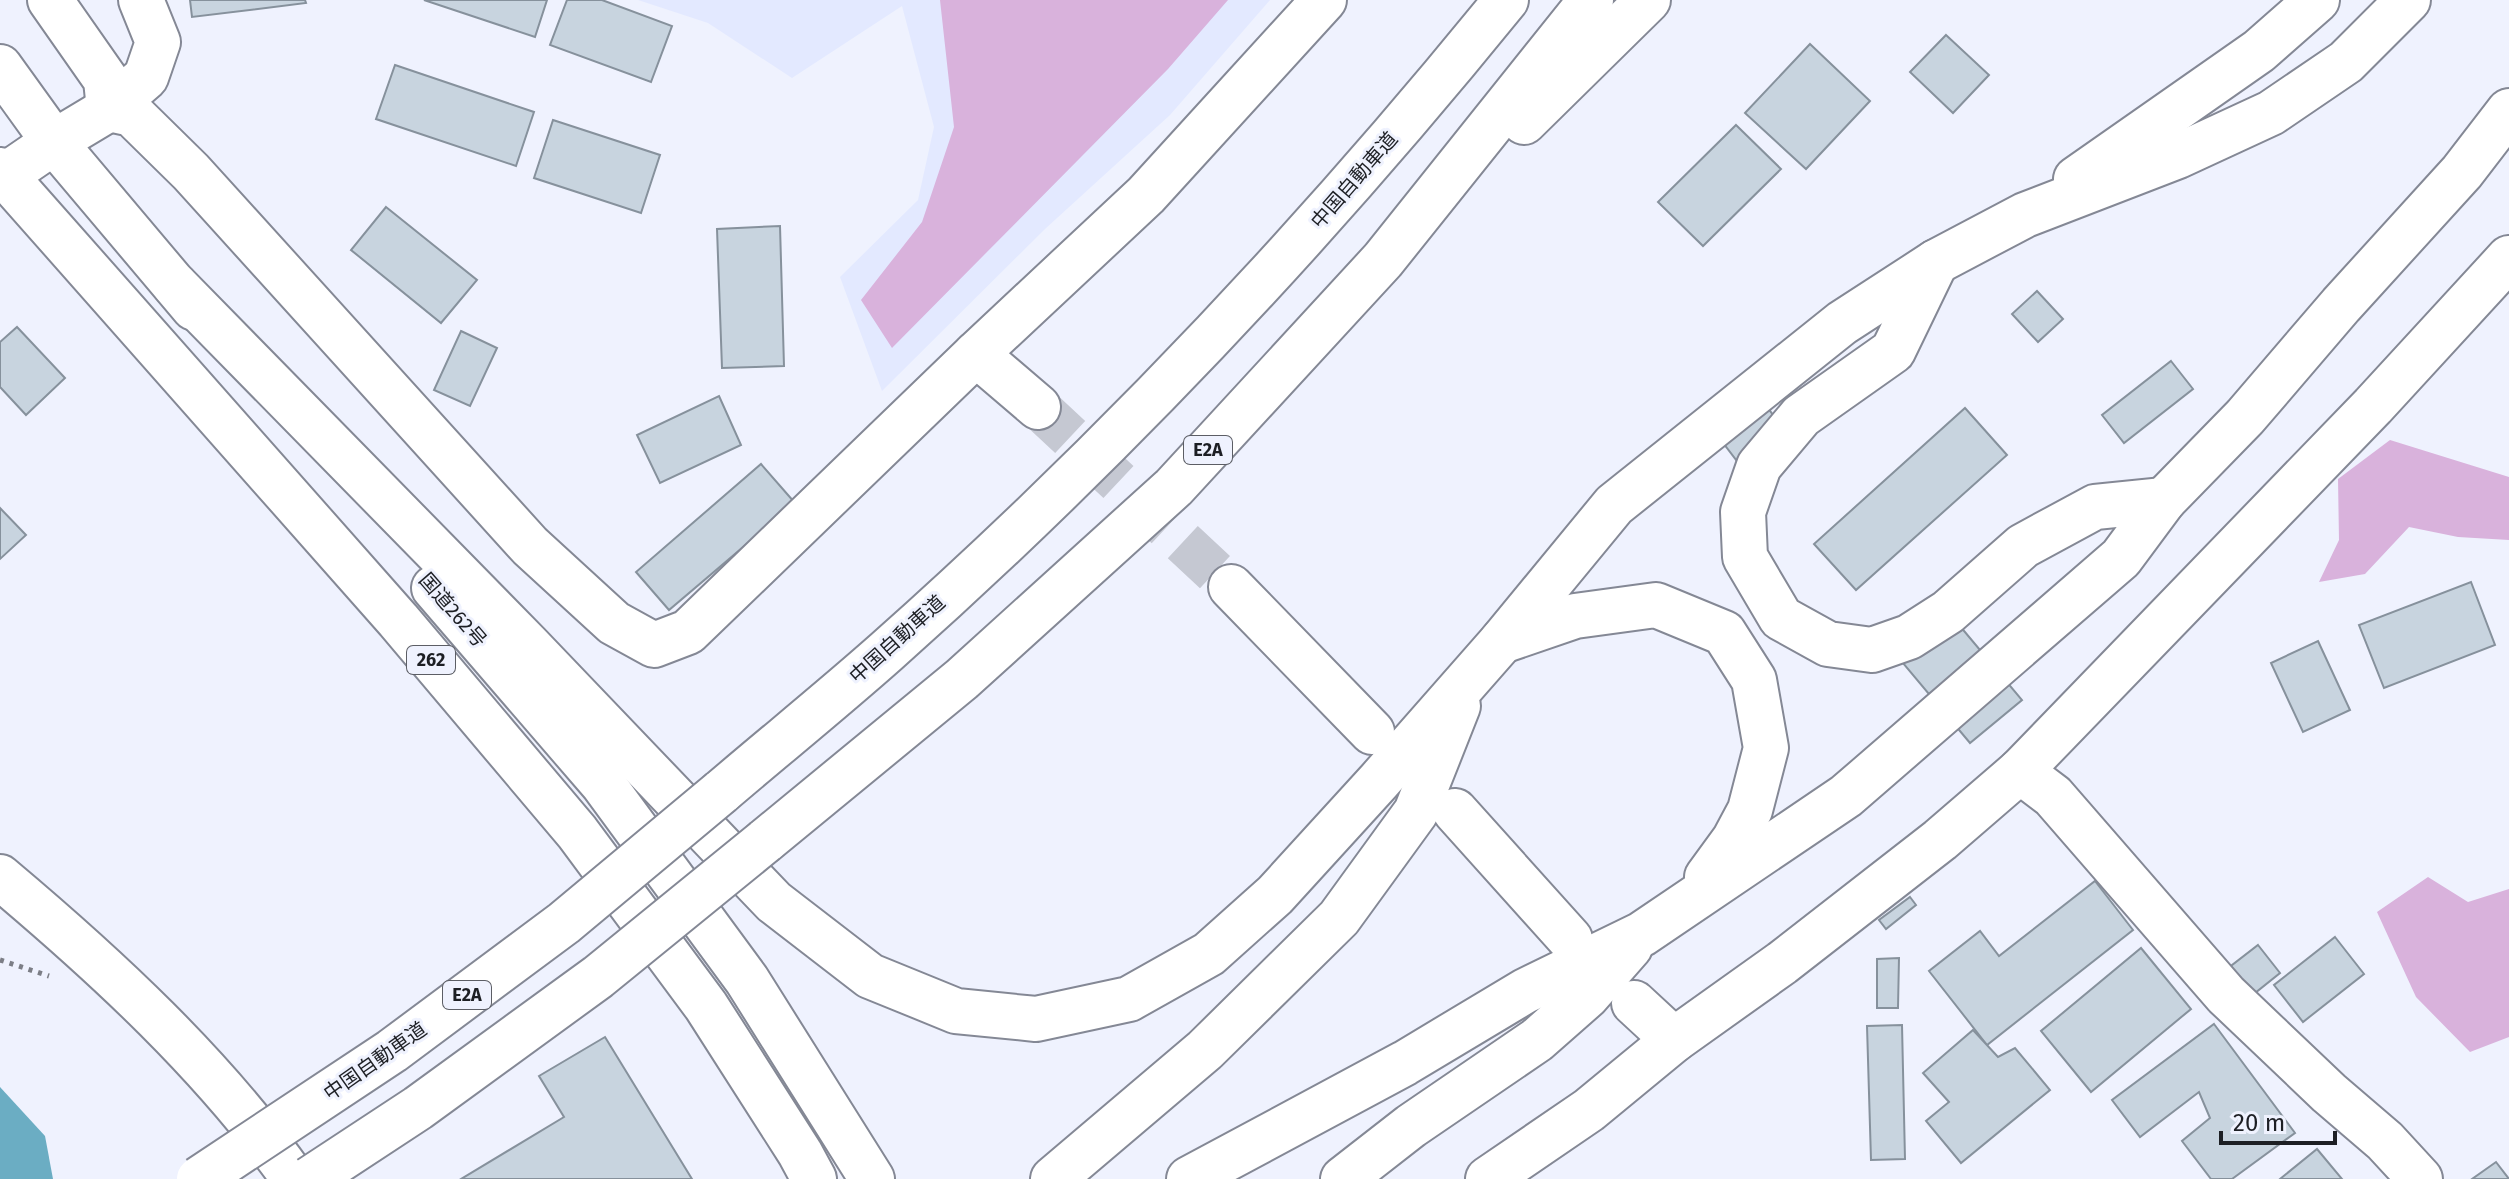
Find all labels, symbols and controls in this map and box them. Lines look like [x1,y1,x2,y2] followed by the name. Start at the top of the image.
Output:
[1306,127,1402,233] street label: 中国自動車道
[1184,436,1232,464] road number: E2A
[414,568,492,652] street label: 国道262号
[844,590,950,688] street label: 中国自動車道
[407,646,455,674] road number: 262
[443,981,491,1009] road number: E2A
[319,1017,431,1105] street label: 中国自動車道
[2221,1095,2335,1145] scale bar
[2233,1109,2285,1137] text: 20 m

